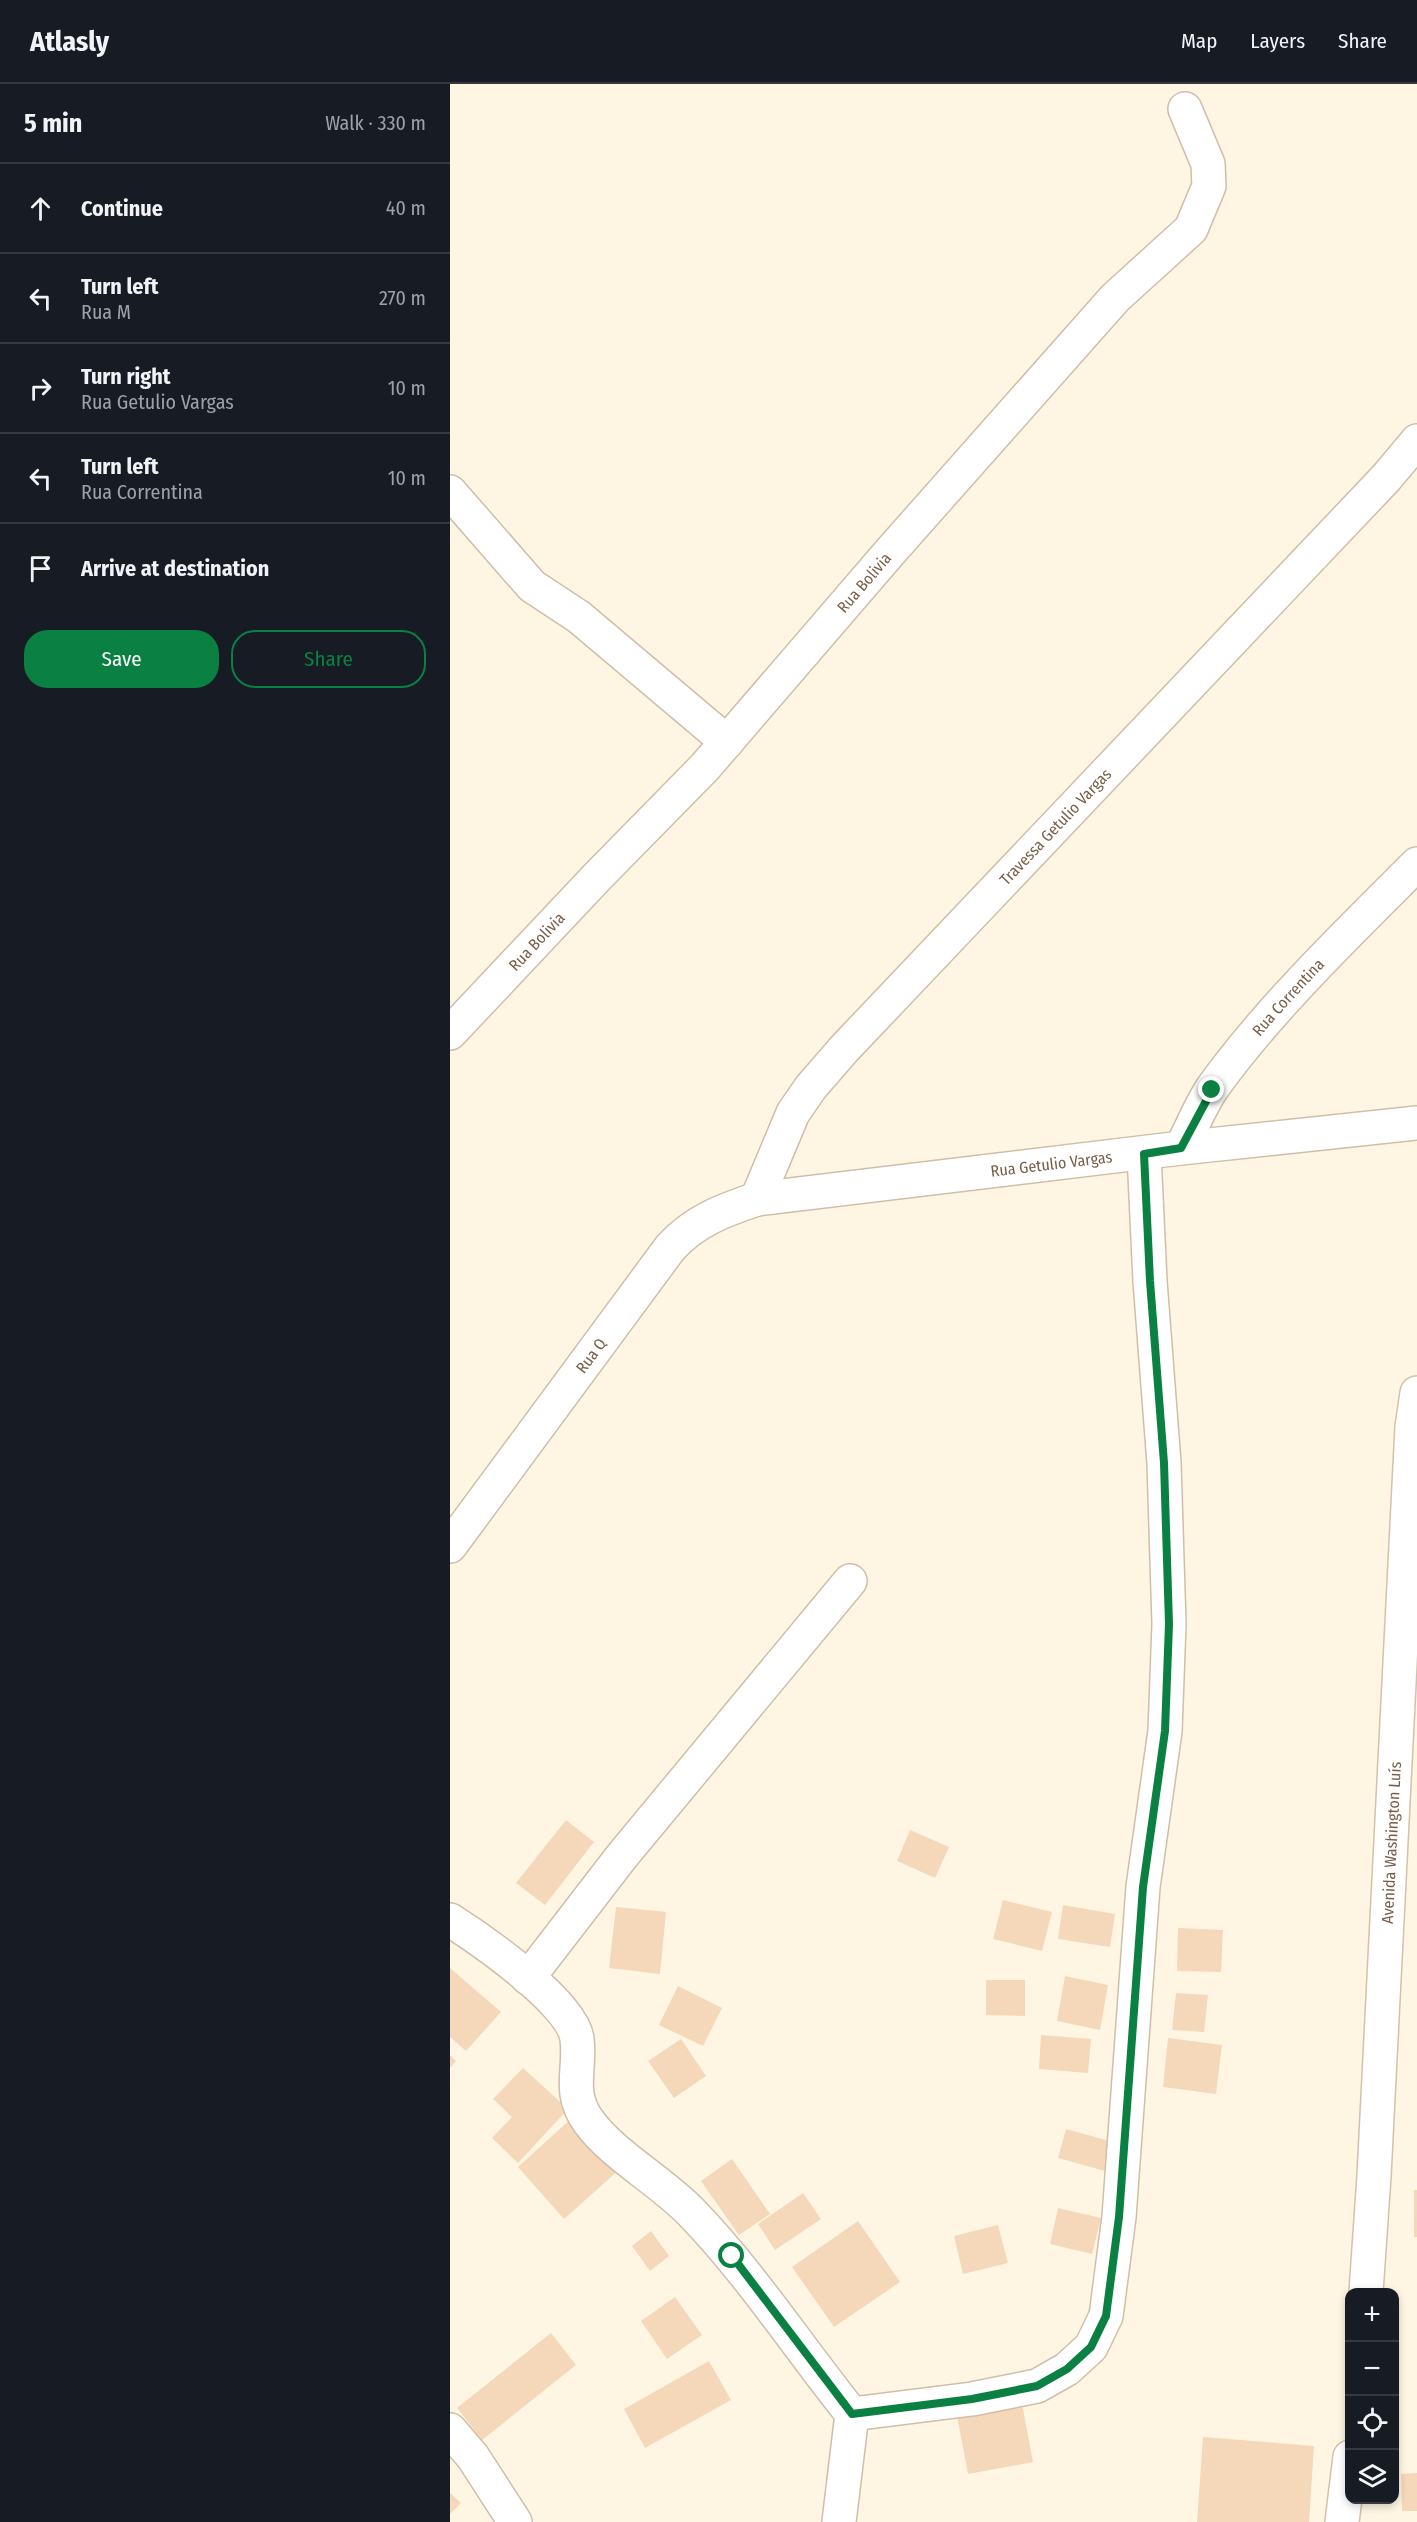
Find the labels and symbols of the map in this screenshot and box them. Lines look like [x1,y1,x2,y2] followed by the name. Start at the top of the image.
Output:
[833,549,895,617] street label: Rua Bolivia
[996,765,1115,889] street label: Travessa Getulio Vargas
[505,908,569,975] street label: Rua Bolivia
[1248,955,1328,1040] street label: Rua Correntina
[1198,1076,1224,1102] route end
[990,1147,1113,1181] street label: Rua Getulio Vargas
[572,1334,610,1377] street label: Rua Q
[1378,1761,1405,1924] street label: Avenida Washington Luís
[718,2242,744,2268] route start

